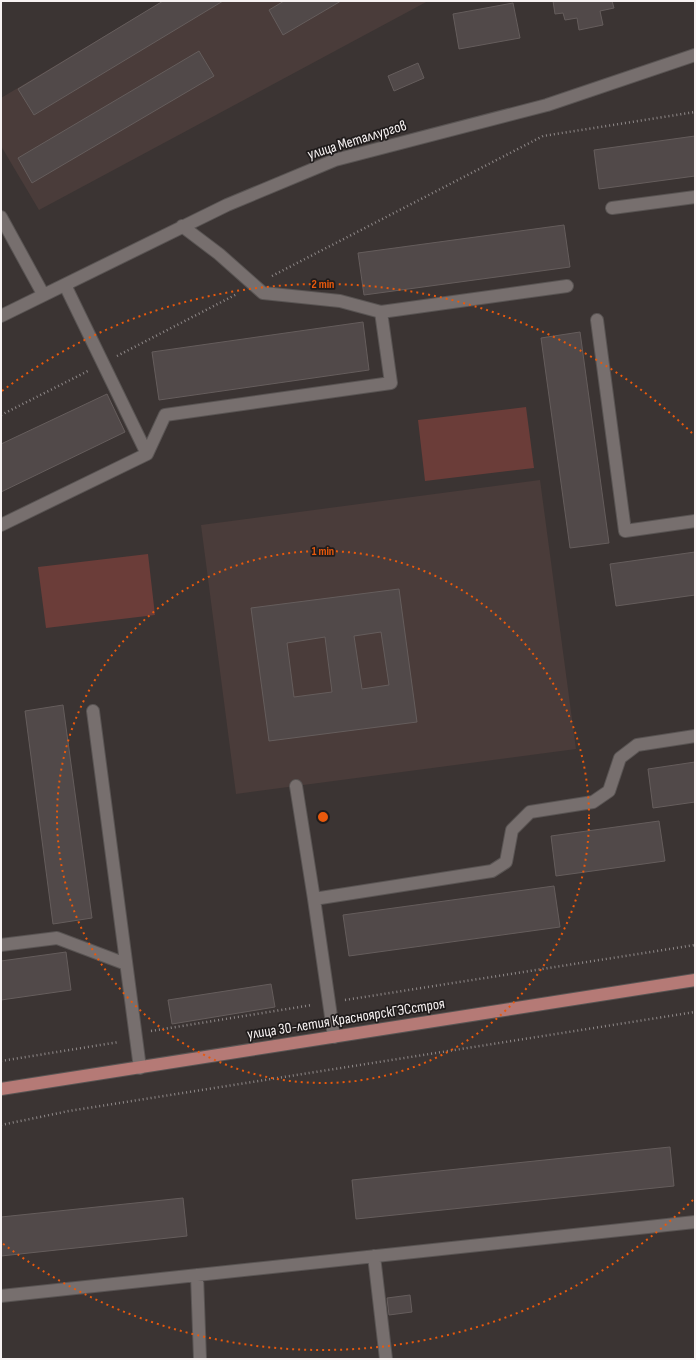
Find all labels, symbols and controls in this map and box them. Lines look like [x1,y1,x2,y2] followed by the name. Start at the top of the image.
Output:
[305,116,409,164] street label: улица Металлургов
[312,277,334,292] text: 2 min
[312,544,334,559] text: 1 min
[316,810,330,824] centre of rings
[246,994,446,1044] street label: улица 30-летия КрасноярскГЭСстроя

